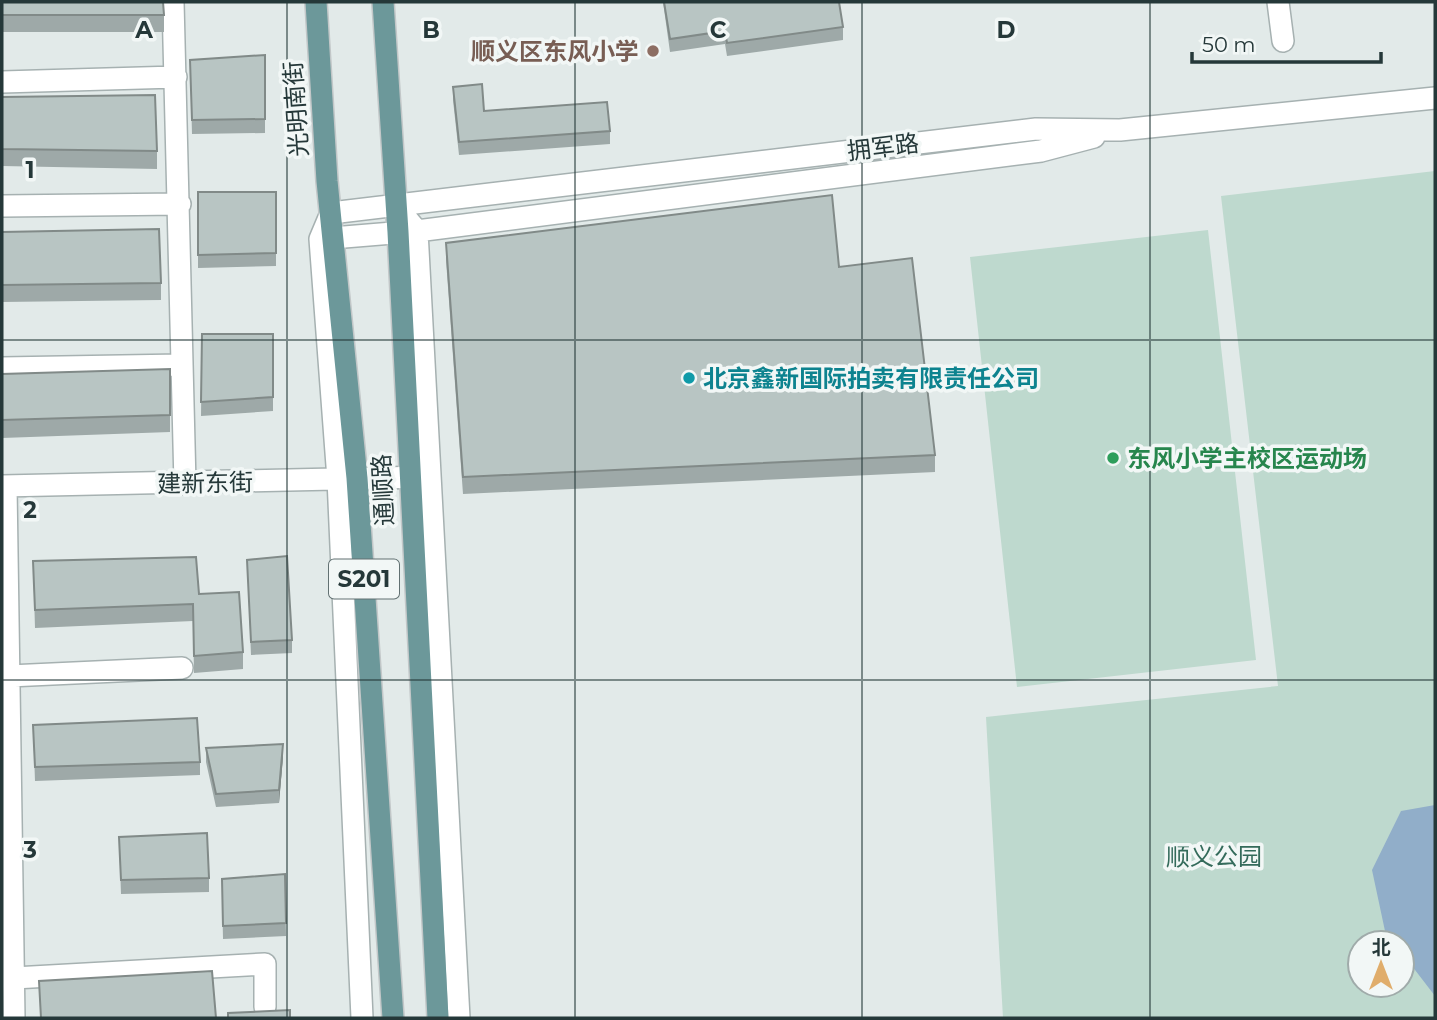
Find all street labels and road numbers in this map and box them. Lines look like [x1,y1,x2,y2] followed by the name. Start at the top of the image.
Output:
[278,60,314,158] street label: 光明南街
[846,128,920,166] street label: 拥军路
[367,453,399,527] street label: 通顺路
[157,468,253,498] street label: 建新东街
[329,559,399,598] road number: S201

